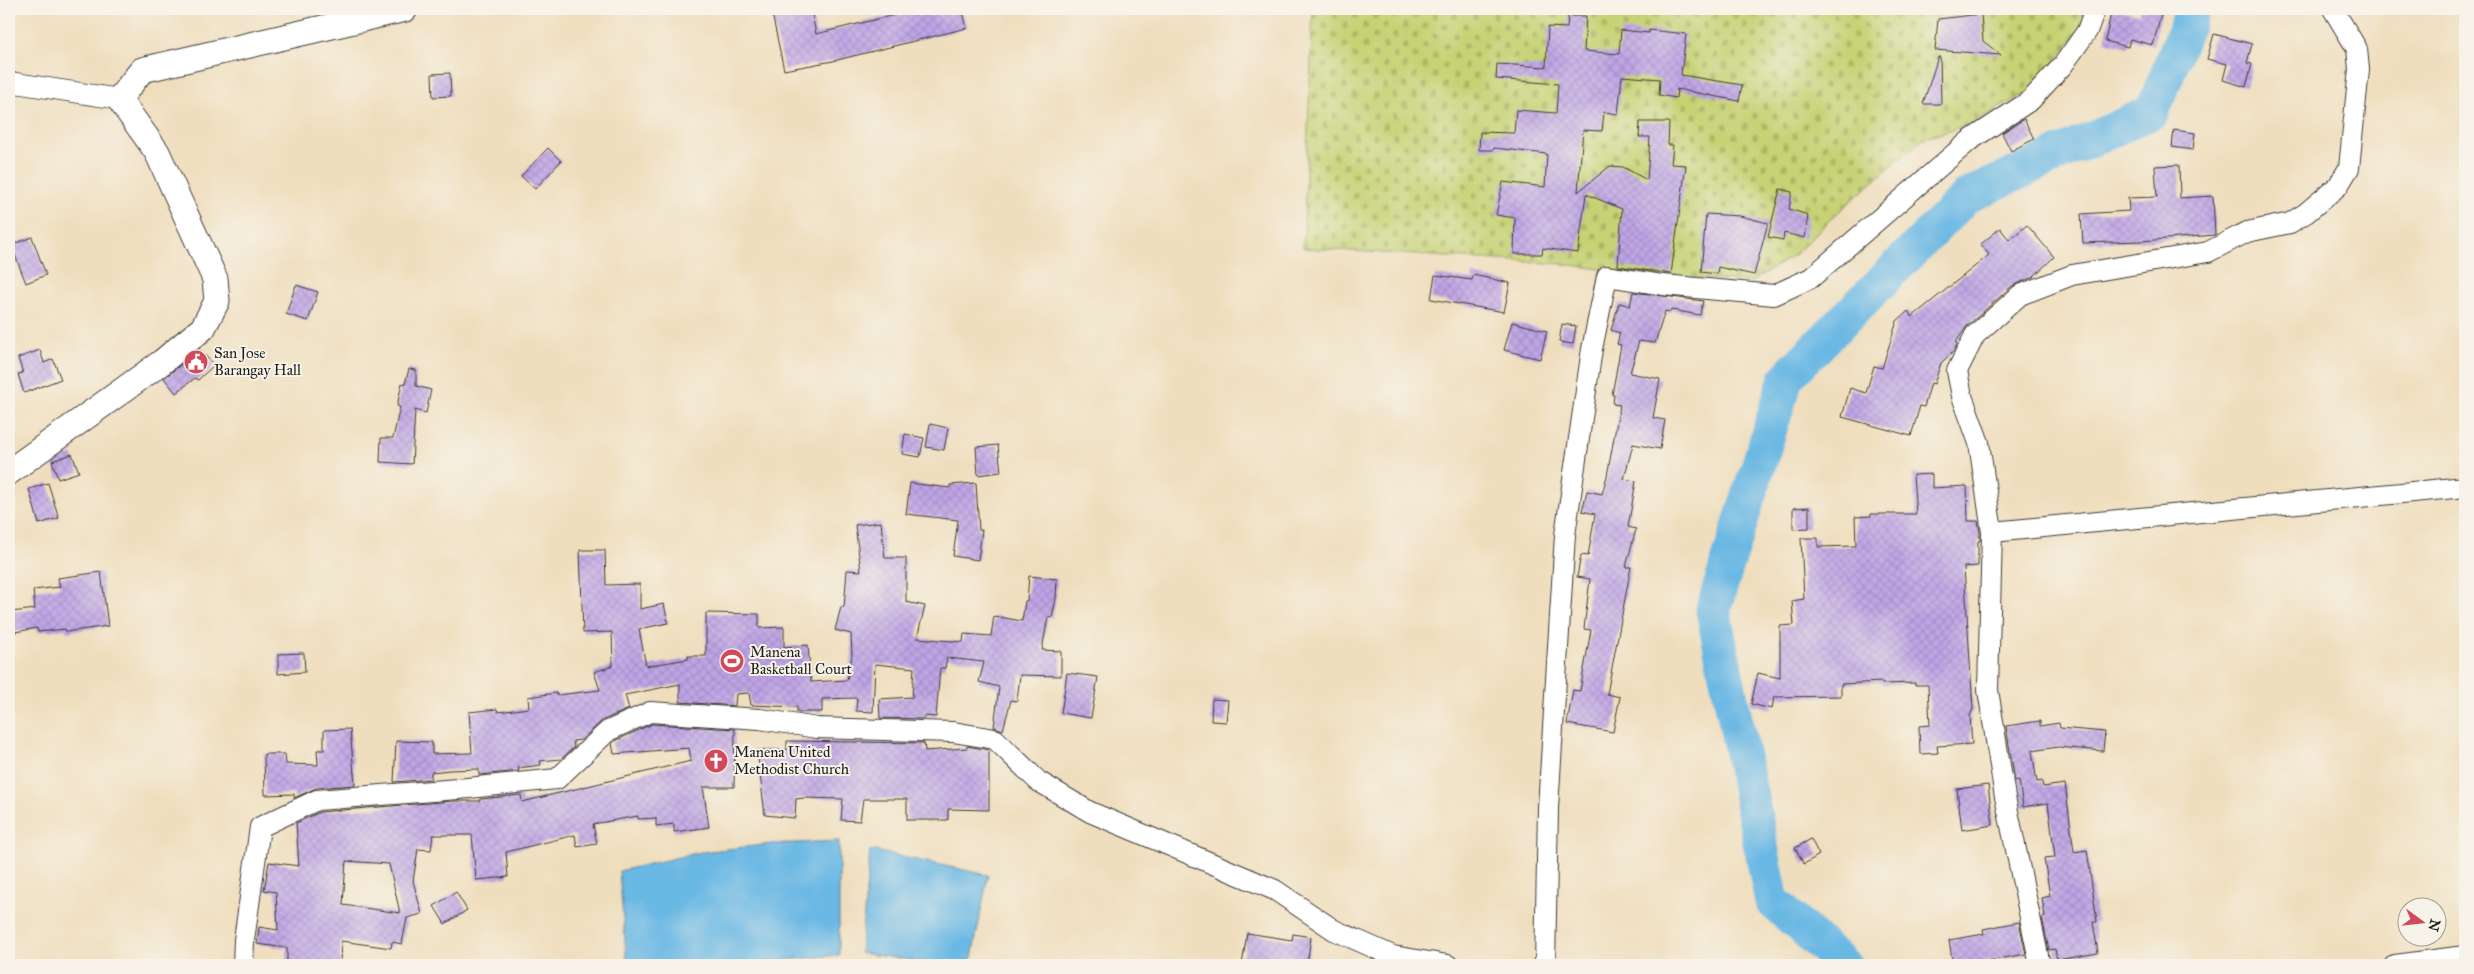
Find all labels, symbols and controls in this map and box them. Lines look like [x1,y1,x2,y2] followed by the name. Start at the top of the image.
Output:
[214,344,302,379] place label: San Jose Barangay Hall
[183,349,209,375] public building icon: San Jose Barangay Hall
[750,643,853,678] place label: Manena Basketball Court
[719,648,745,674] sports icon: Manena Basketball Court
[734,743,850,778] place label: Manena United Methodist Church
[703,748,729,774] church icon: Manena United Methodist Church
[2396,896,2446,946] north arrow
[2424,917,2444,933] text: N

